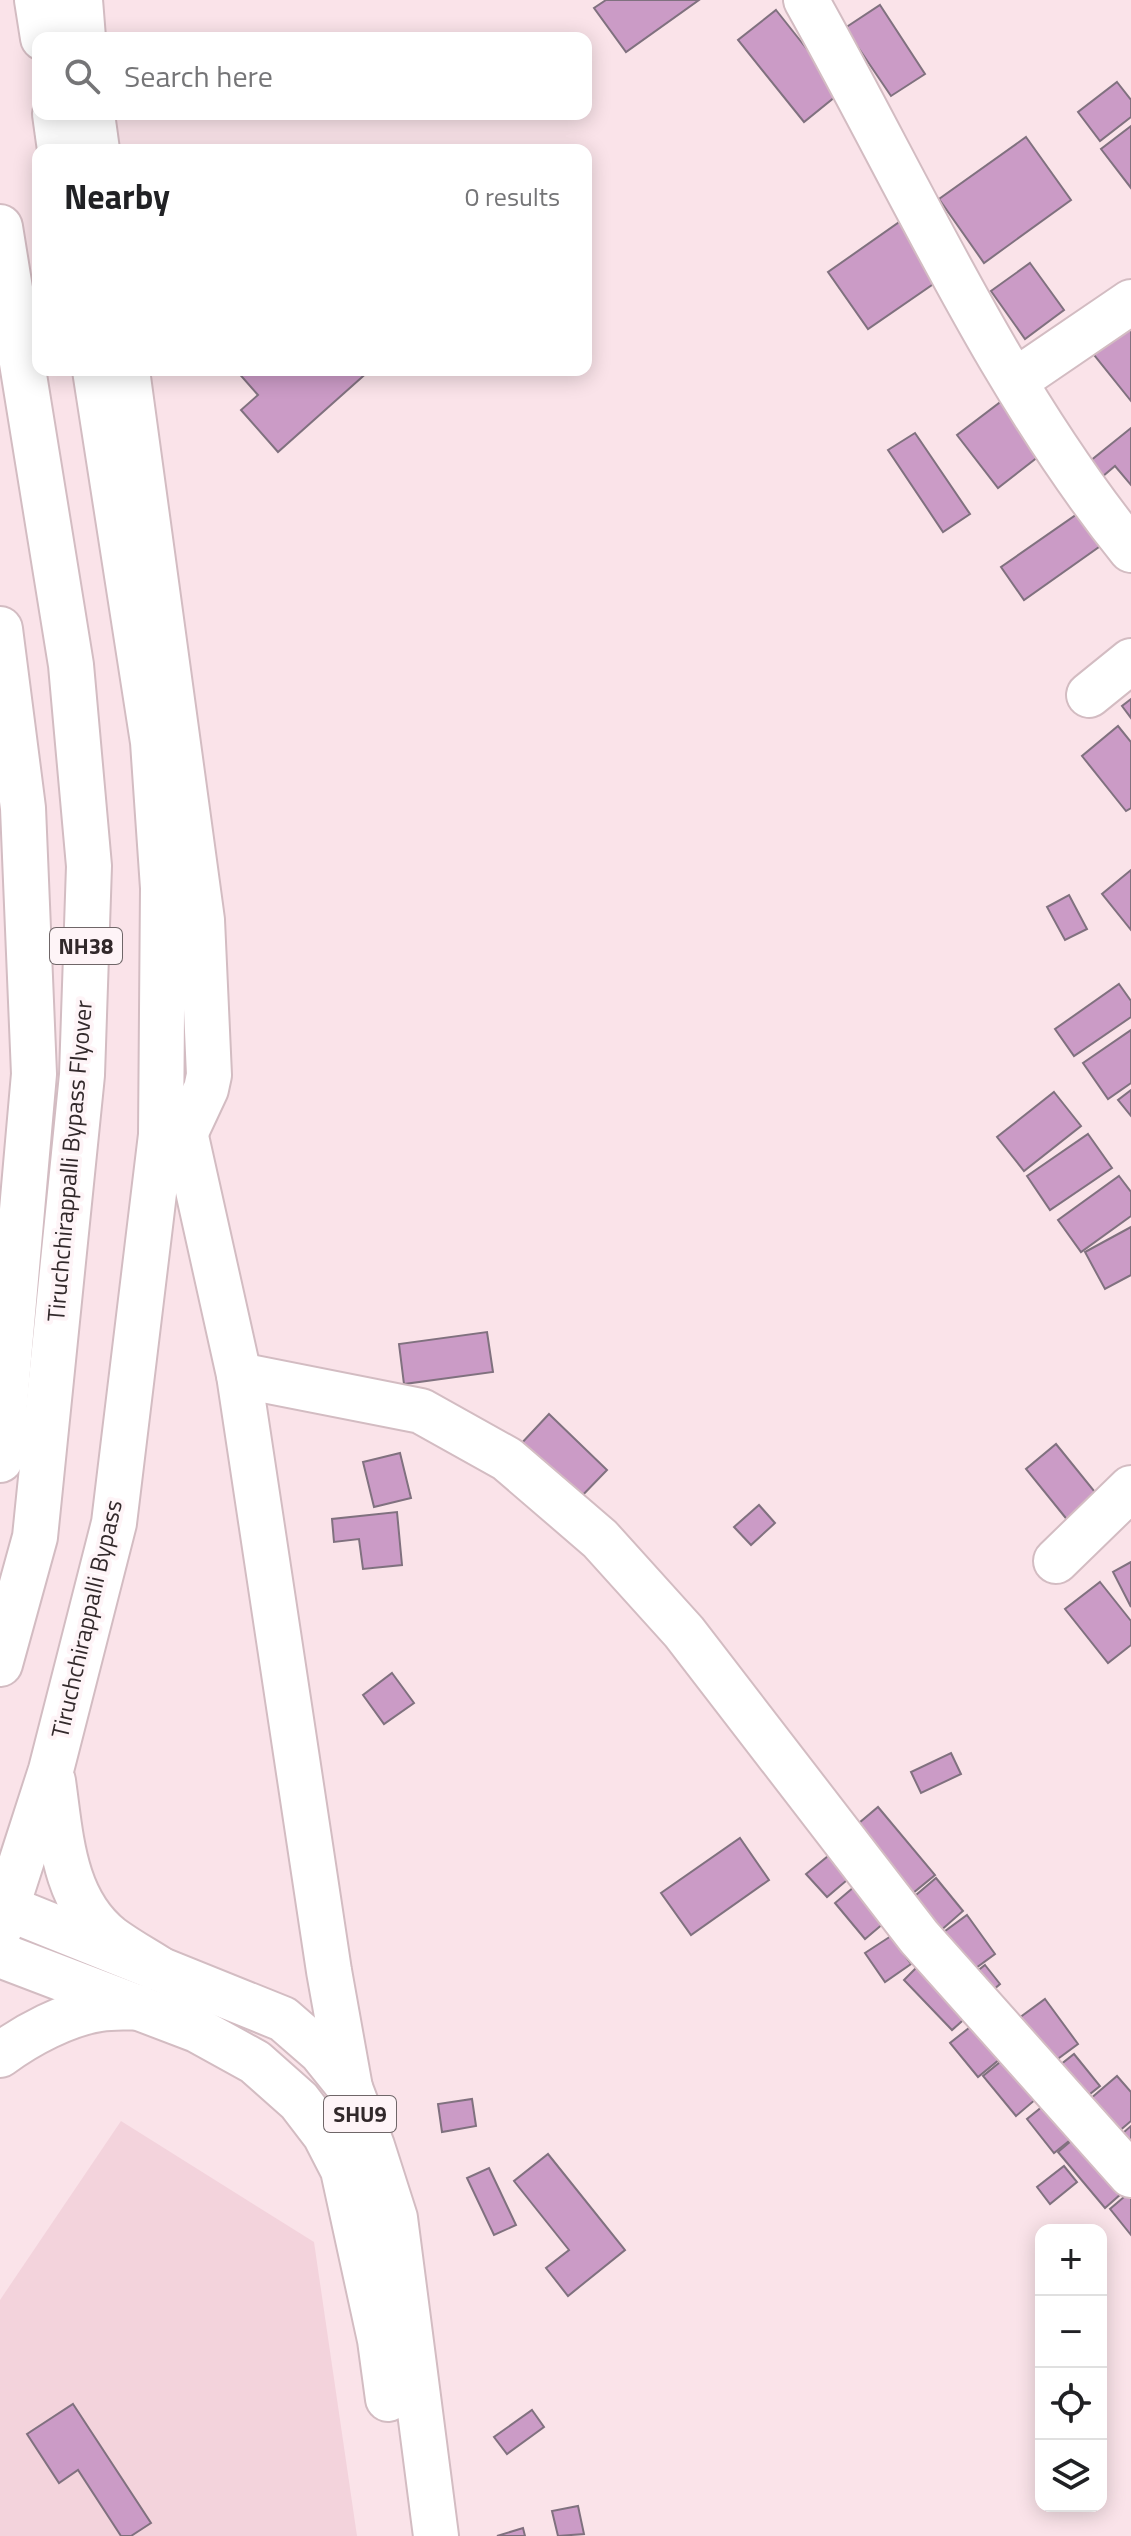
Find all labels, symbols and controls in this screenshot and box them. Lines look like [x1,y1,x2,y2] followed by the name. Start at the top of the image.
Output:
[32,32,592,120] search box
[124,53,273,99] text: Search here
[60,54,104,98] icon: search
[64,170,170,222] text: Nearby
[465,177,560,216] text: 0 results
[50,928,122,964] road number: NH38
[37,999,101,1323] street label: Tiruchchirappalli Bypass Flyover
[41,1496,131,1741] street label: Tiruchchirappalli Bypass
[324,2096,396,2132] road number: SHU9
[1035,2224,1107,2512] map controls
[1035,2224,1107,2296] button: +
[1035,2296,1107,2368] button: −
[1035,2368,1107,2440] button: locate
[1035,2440,1107,2512] button: layers

